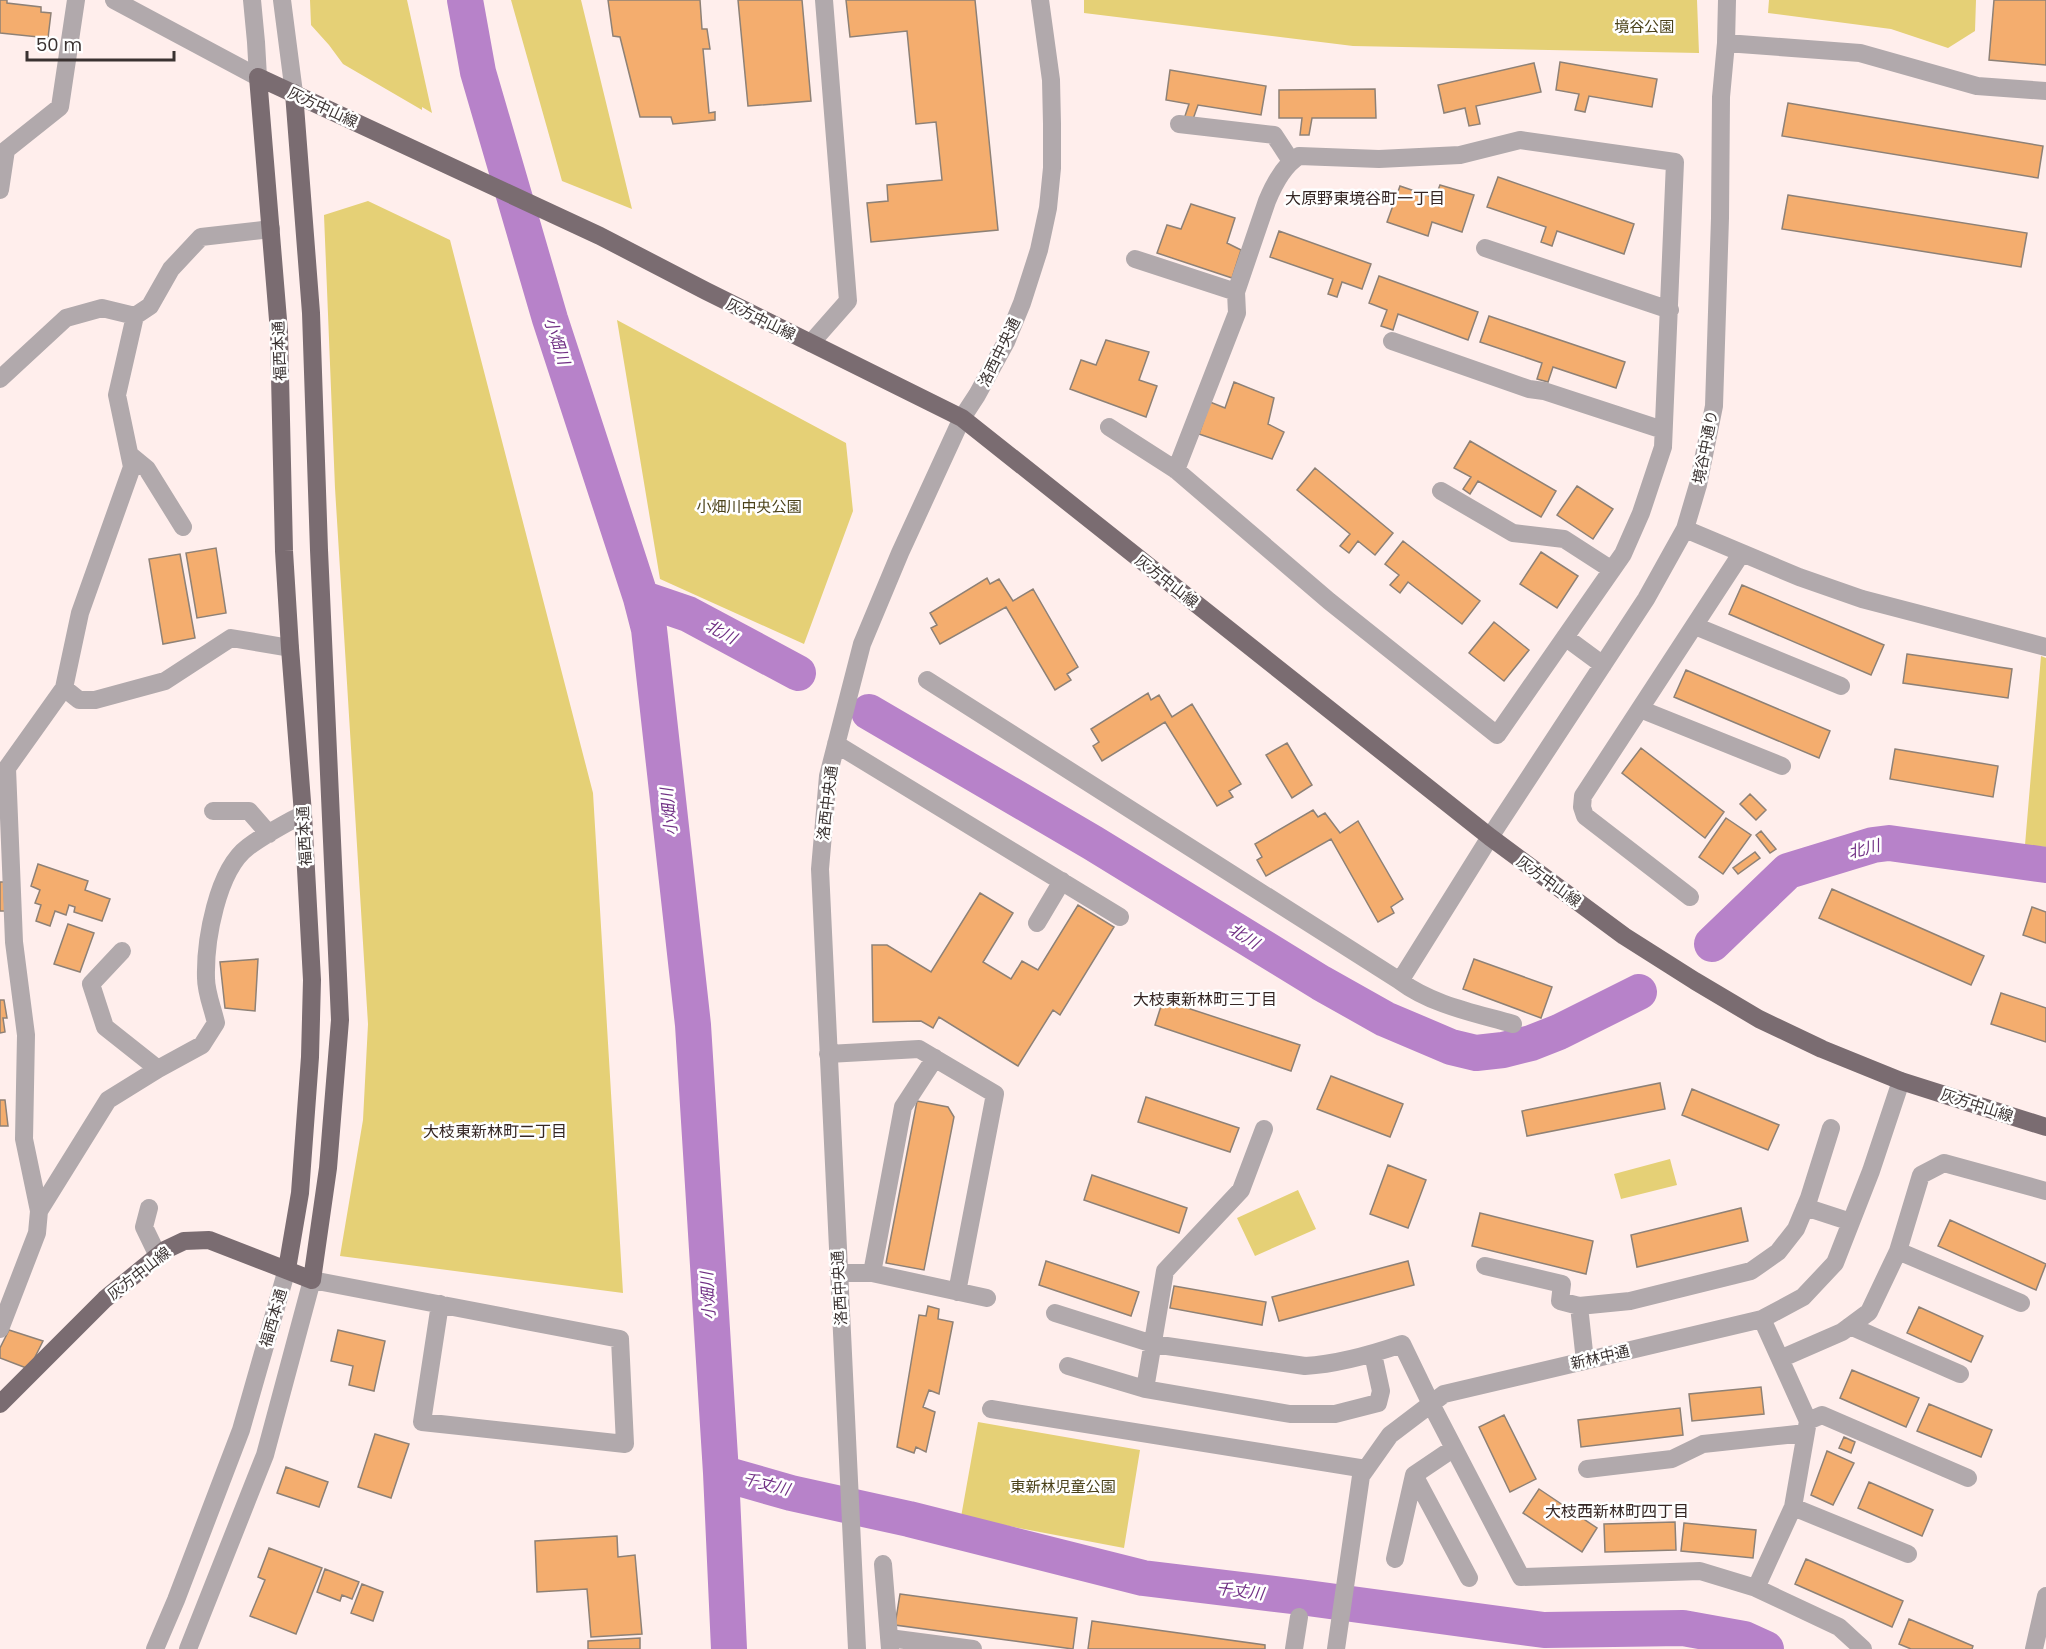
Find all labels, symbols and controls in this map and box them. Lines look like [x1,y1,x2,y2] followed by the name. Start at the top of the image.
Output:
[1614,16,1674,37] park label: 境谷公園
[27,24,174,62] scale bar
[36,32,82,57] text: 50 m
[285,82,361,132] street label: 灰方中山線
[1285,187,1445,210] district label: 大原野東境谷町一丁目
[723,293,799,345] street label: 灰方中山線
[973,314,1025,390] street label: 洛西中央通
[539,315,576,369] water label: 小畑川
[267,321,291,381] street label: 福西本通
[1688,408,1722,486] street label: 境谷中通り
[696,496,802,517] park label: 小畑川中央公園
[1131,550,1203,612] street label: 灰方中山線
[701,614,742,651] water label: 北川
[812,764,842,842] street label: 洛西中央通
[655,785,683,837] water label: 小畑川
[292,805,316,867] street label: 福西本通
[1846,833,1884,864] water label: 北川
[1512,850,1586,912] street label: 灰方中山線
[1224,918,1265,955] water label: 北川
[1133,988,1277,1011] district label: 大枝東新林町三丁目
[1938,1083,2016,1127] street label: 灰方中山線
[423,1120,567,1143] district label: 大枝東新林町二丁目
[103,1242,175,1304] street label: 灰方中山線
[827,1250,851,1326] street label: 洛西中央通
[695,1269,721,1321] water label: 小畑川
[255,1286,291,1350] street label: 福西本通
[1568,1340,1632,1374] street label: 新林中通
[740,1467,794,1501] water label: 千丈川
[1010,1476,1116,1497] park label: 東新林児童公園
[1545,1500,1689,1523] district label: 大枝西新林町四丁目
[1215,1577,1267,1606] water label: 千丈川

